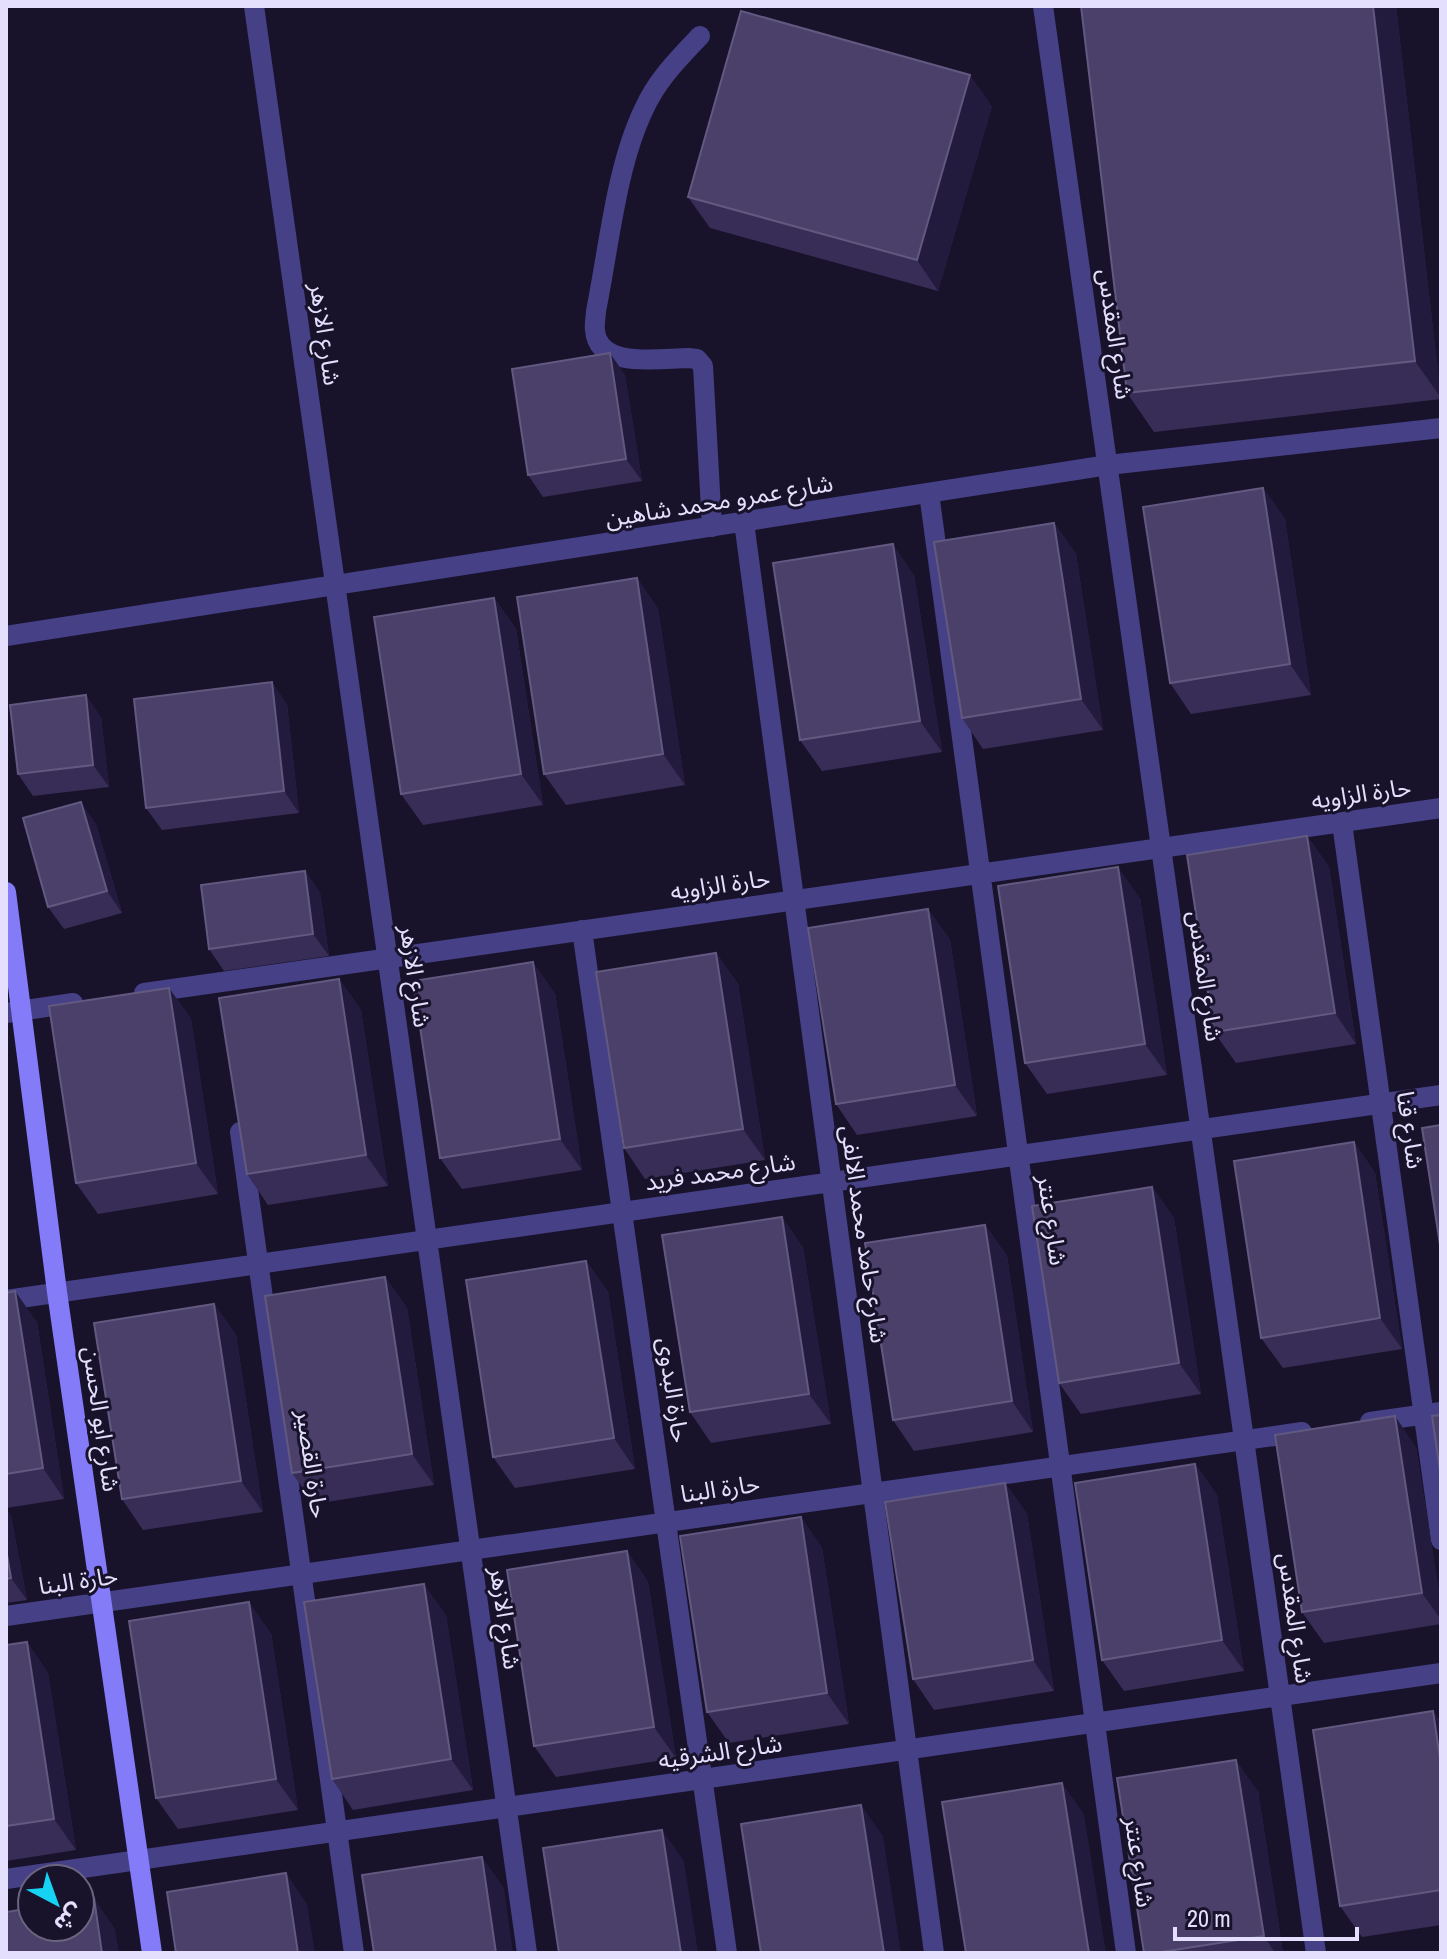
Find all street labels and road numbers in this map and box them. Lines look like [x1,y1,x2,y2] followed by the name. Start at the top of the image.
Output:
[1089,267,1141,402] street label: شارع المقدس
[301,280,349,388] street label: شارع الازهر
[603,466,835,536] street label: شارع عمرو محمد شاهين
[1309,770,1413,816] street label: حارة الزاويه
[668,861,772,907] street label: حارة الزاويه
[1179,909,1231,1044] street label: شارع المقدس
[391,922,439,1030] street label: شارع الازهر
[1388,1089,1432,1171] street label: شارع قنا
[832,1123,896,1345] street label: شارع حامد محمد الالفى
[643,1145,798,1199] street label: شارع محمد فريد
[1029,1172,1075,1268] street label: شارع عنتر
[651,1335,697,1445] street label: حارة البدوى
[74,1344,128,1494] street label: شارع ابو الحسن
[289,1407,336,1520] street label: حارة القصير
[678,1467,762,1509] street label: حارة البنا
[1269,1551,1321,1686] street label: شارع المقدس
[36,1559,120,1601] street label: حارة البنا
[481,1564,529,1672] street label: شارع الازهر
[656,1726,784,1778] street label: شارع الشرقيه
[1116,1814,1162,1910] street label: شارع عنتر

